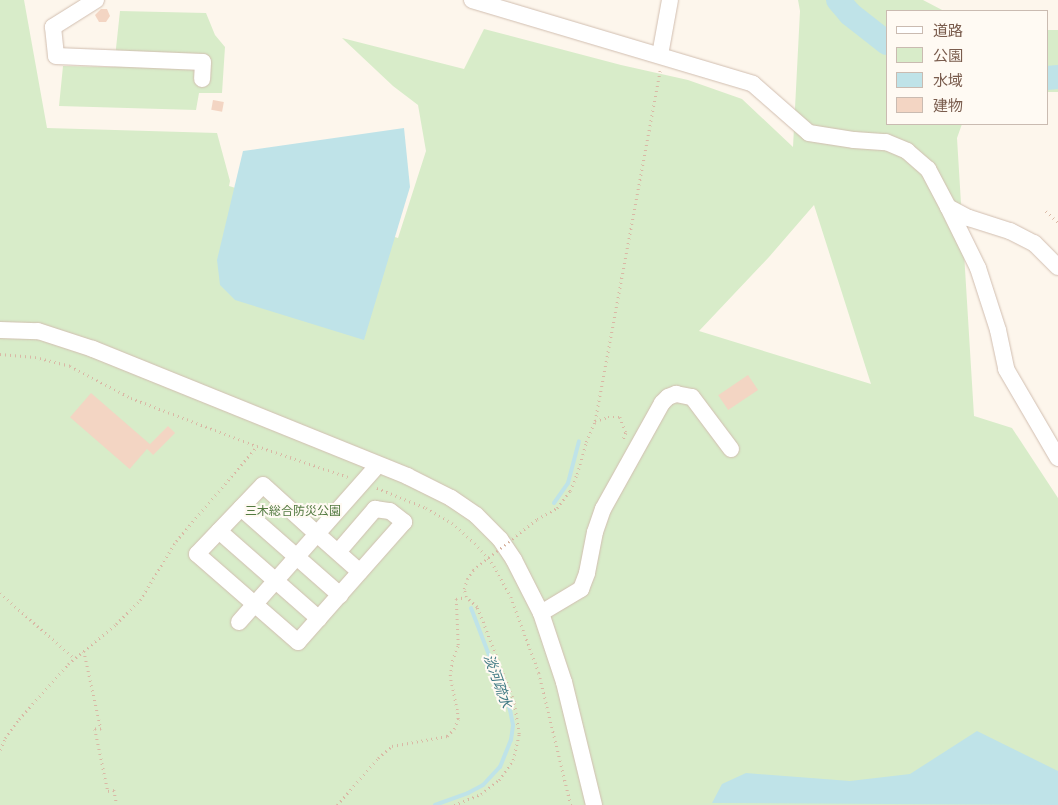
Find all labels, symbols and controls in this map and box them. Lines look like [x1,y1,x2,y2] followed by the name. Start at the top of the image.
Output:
[886,10,1048,125] legend
[933,20,963,41] text: 道路
[933,45,963,66] text: 公園
[933,70,963,91] text: 水域
[933,95,963,116] text: 建物
[245,505,341,519] park label: 三木総合防災公園
[481,652,515,710] water label: 淡河疏水

